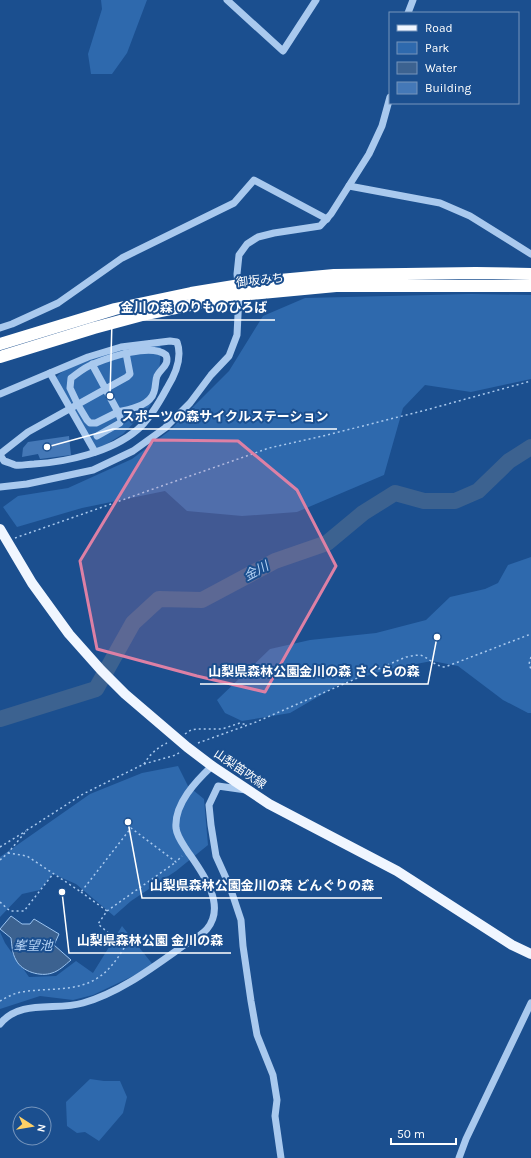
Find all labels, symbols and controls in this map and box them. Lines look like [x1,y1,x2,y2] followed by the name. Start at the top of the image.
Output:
[389,12,519,104] legend
[425,21,453,35] text: Road
[425,41,450,55] text: Park
[425,61,458,75] text: Water
[425,81,472,95] text: Building
[235,271,285,289] street label: 御坂みち
[112,295,275,320] callout: 金川の森 のりものひろば
[121,300,267,315] text: 金川の森 のりものひろば
[113,404,337,429] callout: スポーツの森サイクルステーション
[122,409,328,424] text: スポーツの森サイクルステーション
[241,557,273,584] water label: 金川
[200,659,428,684] callout: 山梨県森林公園金川の森 さくらの森
[208,664,420,679] text: 山梨県森林公園金川の森 さくらの森
[211,746,269,792] street label: 山梨笛吹線
[142,873,382,898] callout: 山梨県森林公園金川の森 どんぐりの森
[150,878,374,893] text: 山梨県森林公園金川の森 どんぐりの森
[69,928,231,953] callout: 山梨県森林公園 金川の森
[77,933,223,948] text: 山梨県森林公園 金川の森
[13,938,54,953] water label: 峯望池
[12,1106,52,1146] north arrow
[391,1120,456,1146] scale bar
[34,1123,48,1133] text: N
[397,1127,425,1141] text: 50 m

